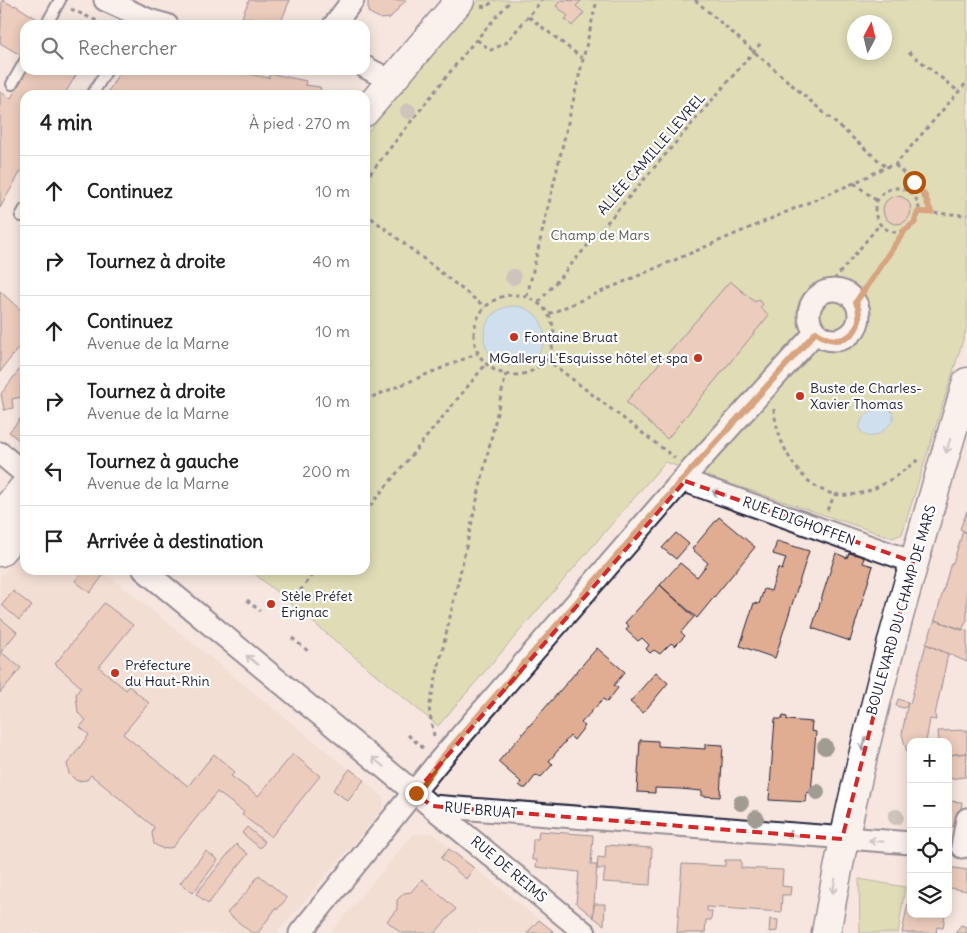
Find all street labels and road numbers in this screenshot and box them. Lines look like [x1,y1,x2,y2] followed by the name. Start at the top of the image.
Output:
[593,89,709,219] street label: ALLÉE CAMILLE LEVREL
[740,492,858,550] street label: RUE EDIGHOFFEN
[862,503,940,717] street label: BOULEVARD DU CHAMP DE MARS
[444,798,518,822] street label: RUE BRUAT
[467,832,551,906] street label: RUE DE REIMS

